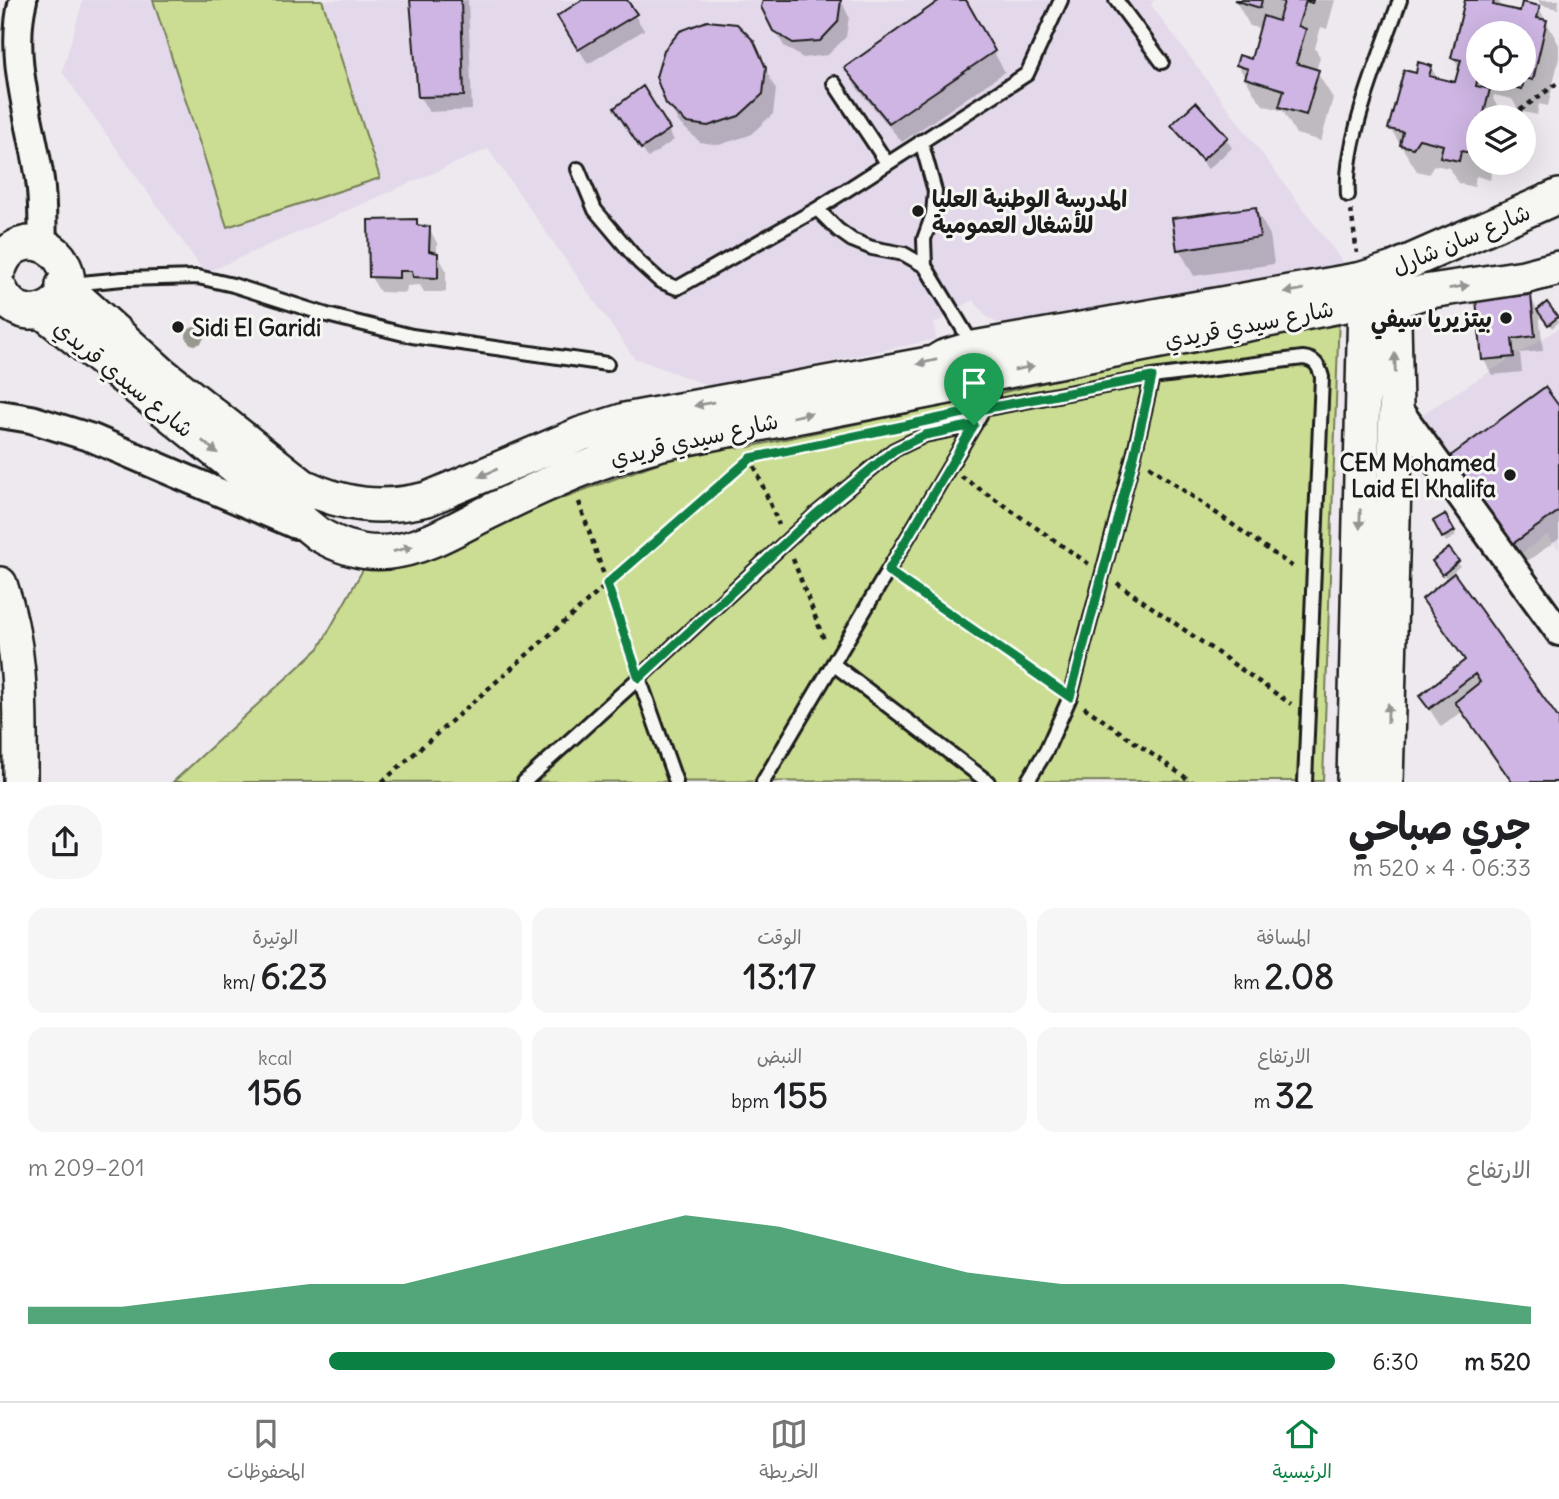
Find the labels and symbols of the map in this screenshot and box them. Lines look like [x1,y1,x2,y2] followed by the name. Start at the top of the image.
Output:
[932,184,1127,240] place label: المدرسة الوطنية العليا للأشغال العمومية
[1387,197,1535,283] street label: شارع سان شارل
[910,203,926,219] marker: المدرسة الوطنية العليا للأشغال العمومية
[1448,281,1470,292] one-way arrow
[1283,286,1305,297] one-way arrow
[1162,293,1337,358] street label: شارع سيدي قريدي
[1371,304,1492,340] place label: بيتزيريا سيفي
[1498,310,1514,326] marker: بيتزيريا سيفي
[46,313,200,446] street label: شارع سيدي قريدي
[192,313,321,342] place label: Sidi El Garidi
[170,319,186,335] marker: Sidi El Garidi
[1389,352,1400,374] one-way arrow
[944,353,1004,425] pin
[916,357,938,368] one-way arrow
[1013,362,1035,373] one-way arrow
[693,399,715,410] one-way arrow
[607,406,782,475] street label: شارع سيدي قريدي
[791,410,813,421] one-way arrow
[201,440,219,455] one-way arrow
[1340,448,1496,503] place label: CEM Mohamed Laid El Khalifa
[478,467,498,479] one-way arrow
[1502,467,1518,483] marker: CEM Mohamed Laid El Khalifa
[1354,508,1366,530] one-way arrow
[392,543,414,554] one-way arrow
[1382,702,1394,724] one-way arrow

